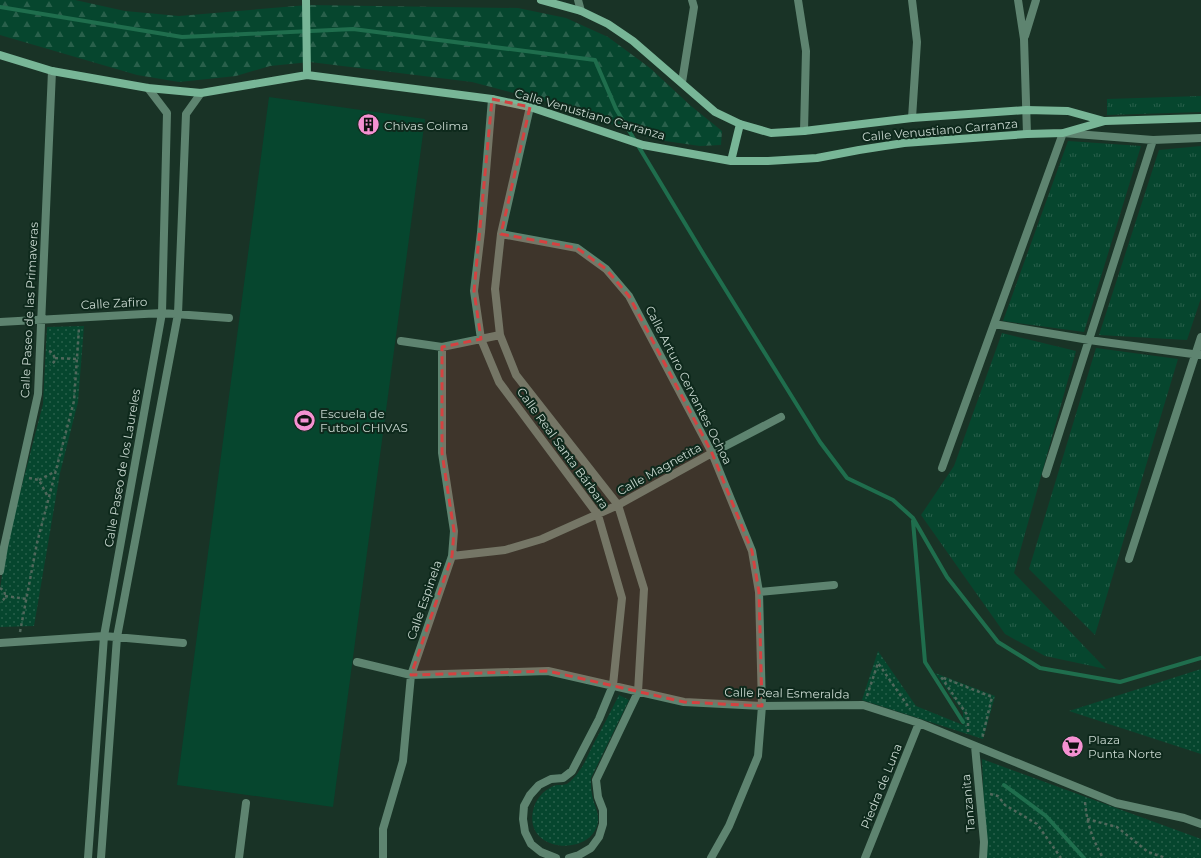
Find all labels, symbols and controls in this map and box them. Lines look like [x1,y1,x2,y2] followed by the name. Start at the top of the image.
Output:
[513,85,667,143] street label: Calle Venustiano Carranza
[355,112,381,138] building icon: Chivas Colima
[862,116,1018,144] street label: Calle Venustiano Carranza
[384,118,468,133] place label: Chivas Colima
[17,221,41,398] street label: Calle Paseo de las Primaveras
[80,294,148,312] street label: Calle Zafiro
[642,303,736,467] street label: Calle Arturo Cervantes Ochoa
[514,384,612,512] street label: Calle Real Santa Bárbara
[101,388,143,548] street label: Calle Paseo de los Laureles
[320,406,408,435] place label: Escuela de Futbol CHIVAS
[292,407,318,433] sports icon: Escuela de Futbol CHIVAS
[614,440,704,498] street label: Calle Magnetita
[403,558,445,642] street label: Calle Espinela
[724,684,850,702] street label: Calle Real Esmeralda
[1088,732,1162,761] place label: Plaza Punta Norte
[1060,733,1086,759] supermarket icon: Plaza Punta Norte
[857,741,905,831] street label: Piedra de Luna
[958,774,978,832] street label: Tanzanita

